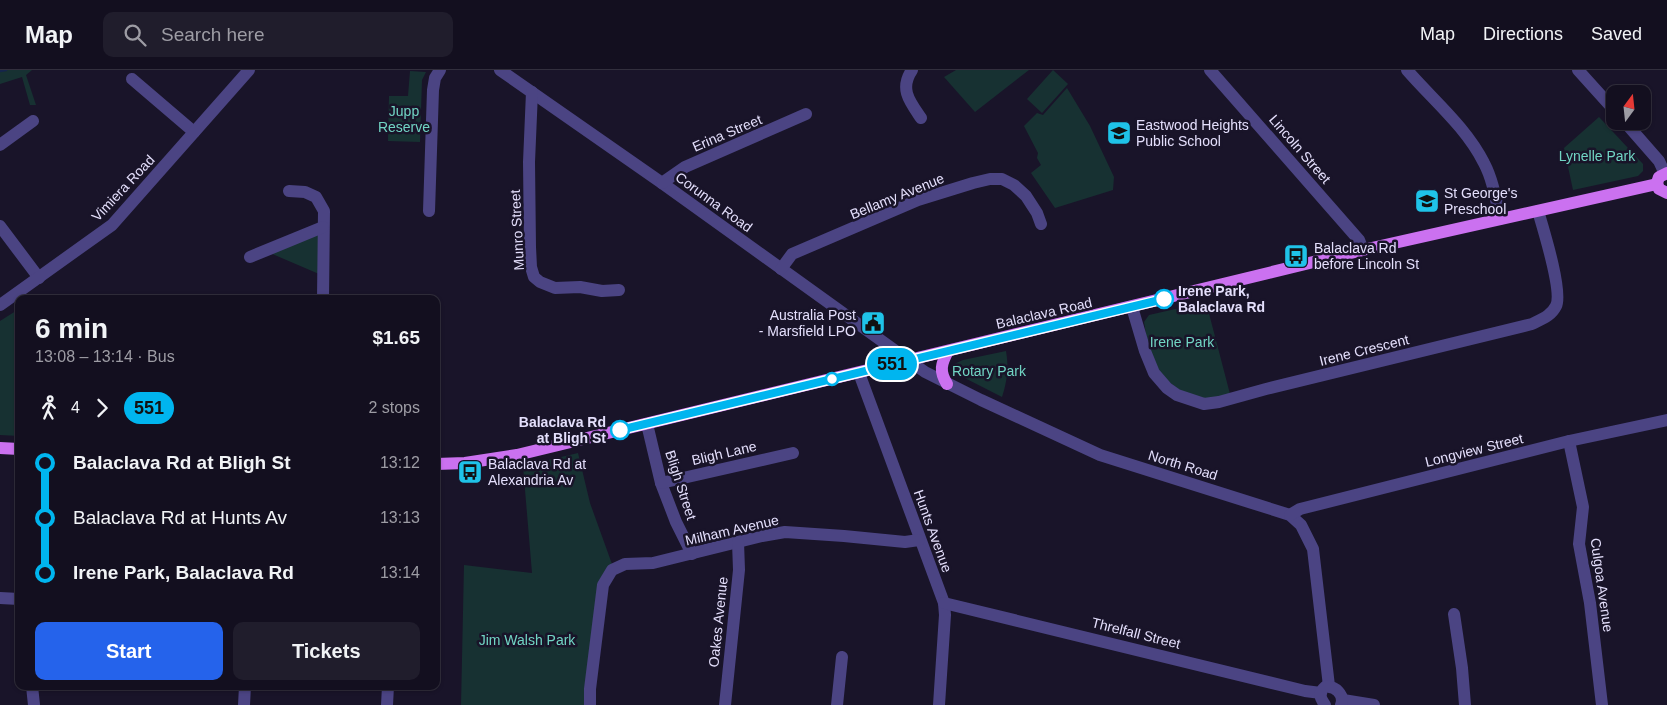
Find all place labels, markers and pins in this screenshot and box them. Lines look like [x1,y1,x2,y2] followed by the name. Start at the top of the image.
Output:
[1136,117,1249,149] place label: Eastwood Heights Public School
[1106,120,1132,146] school or university icon: Eastwood Heights Public School
[1444,185,1518,217] place label: St George's Preschool
[1414,188,1440,214] school or university icon: St George's Preschool
[1314,240,1419,272] place label: Balaclava Rd before Lincoln St
[1283,243,1309,269] bus stop icon: Balaclava Rd before Lincoln St
[1178,283,1265,315] place label: Irene Park, Balaclava Rd
[1154,289,1174,309] marker: Irene Park, Balaclava Rd
[759,307,856,339] place label: Australia Post - Marsfield LPO
[860,310,886,336] public building icon: Australia Post - Marsfield LPO
[825,372,839,386] unlabelled marker
[519,414,606,446] place label: Balaclava Rd at Bligh St
[610,420,630,440] marker: Balaclava Rd at Bligh St
[488,456,586,488] place label: Balaclava Rd at Alexandria Av
[457,459,483,485] bus stop icon: Balaclava Rd at Alexandria Av

